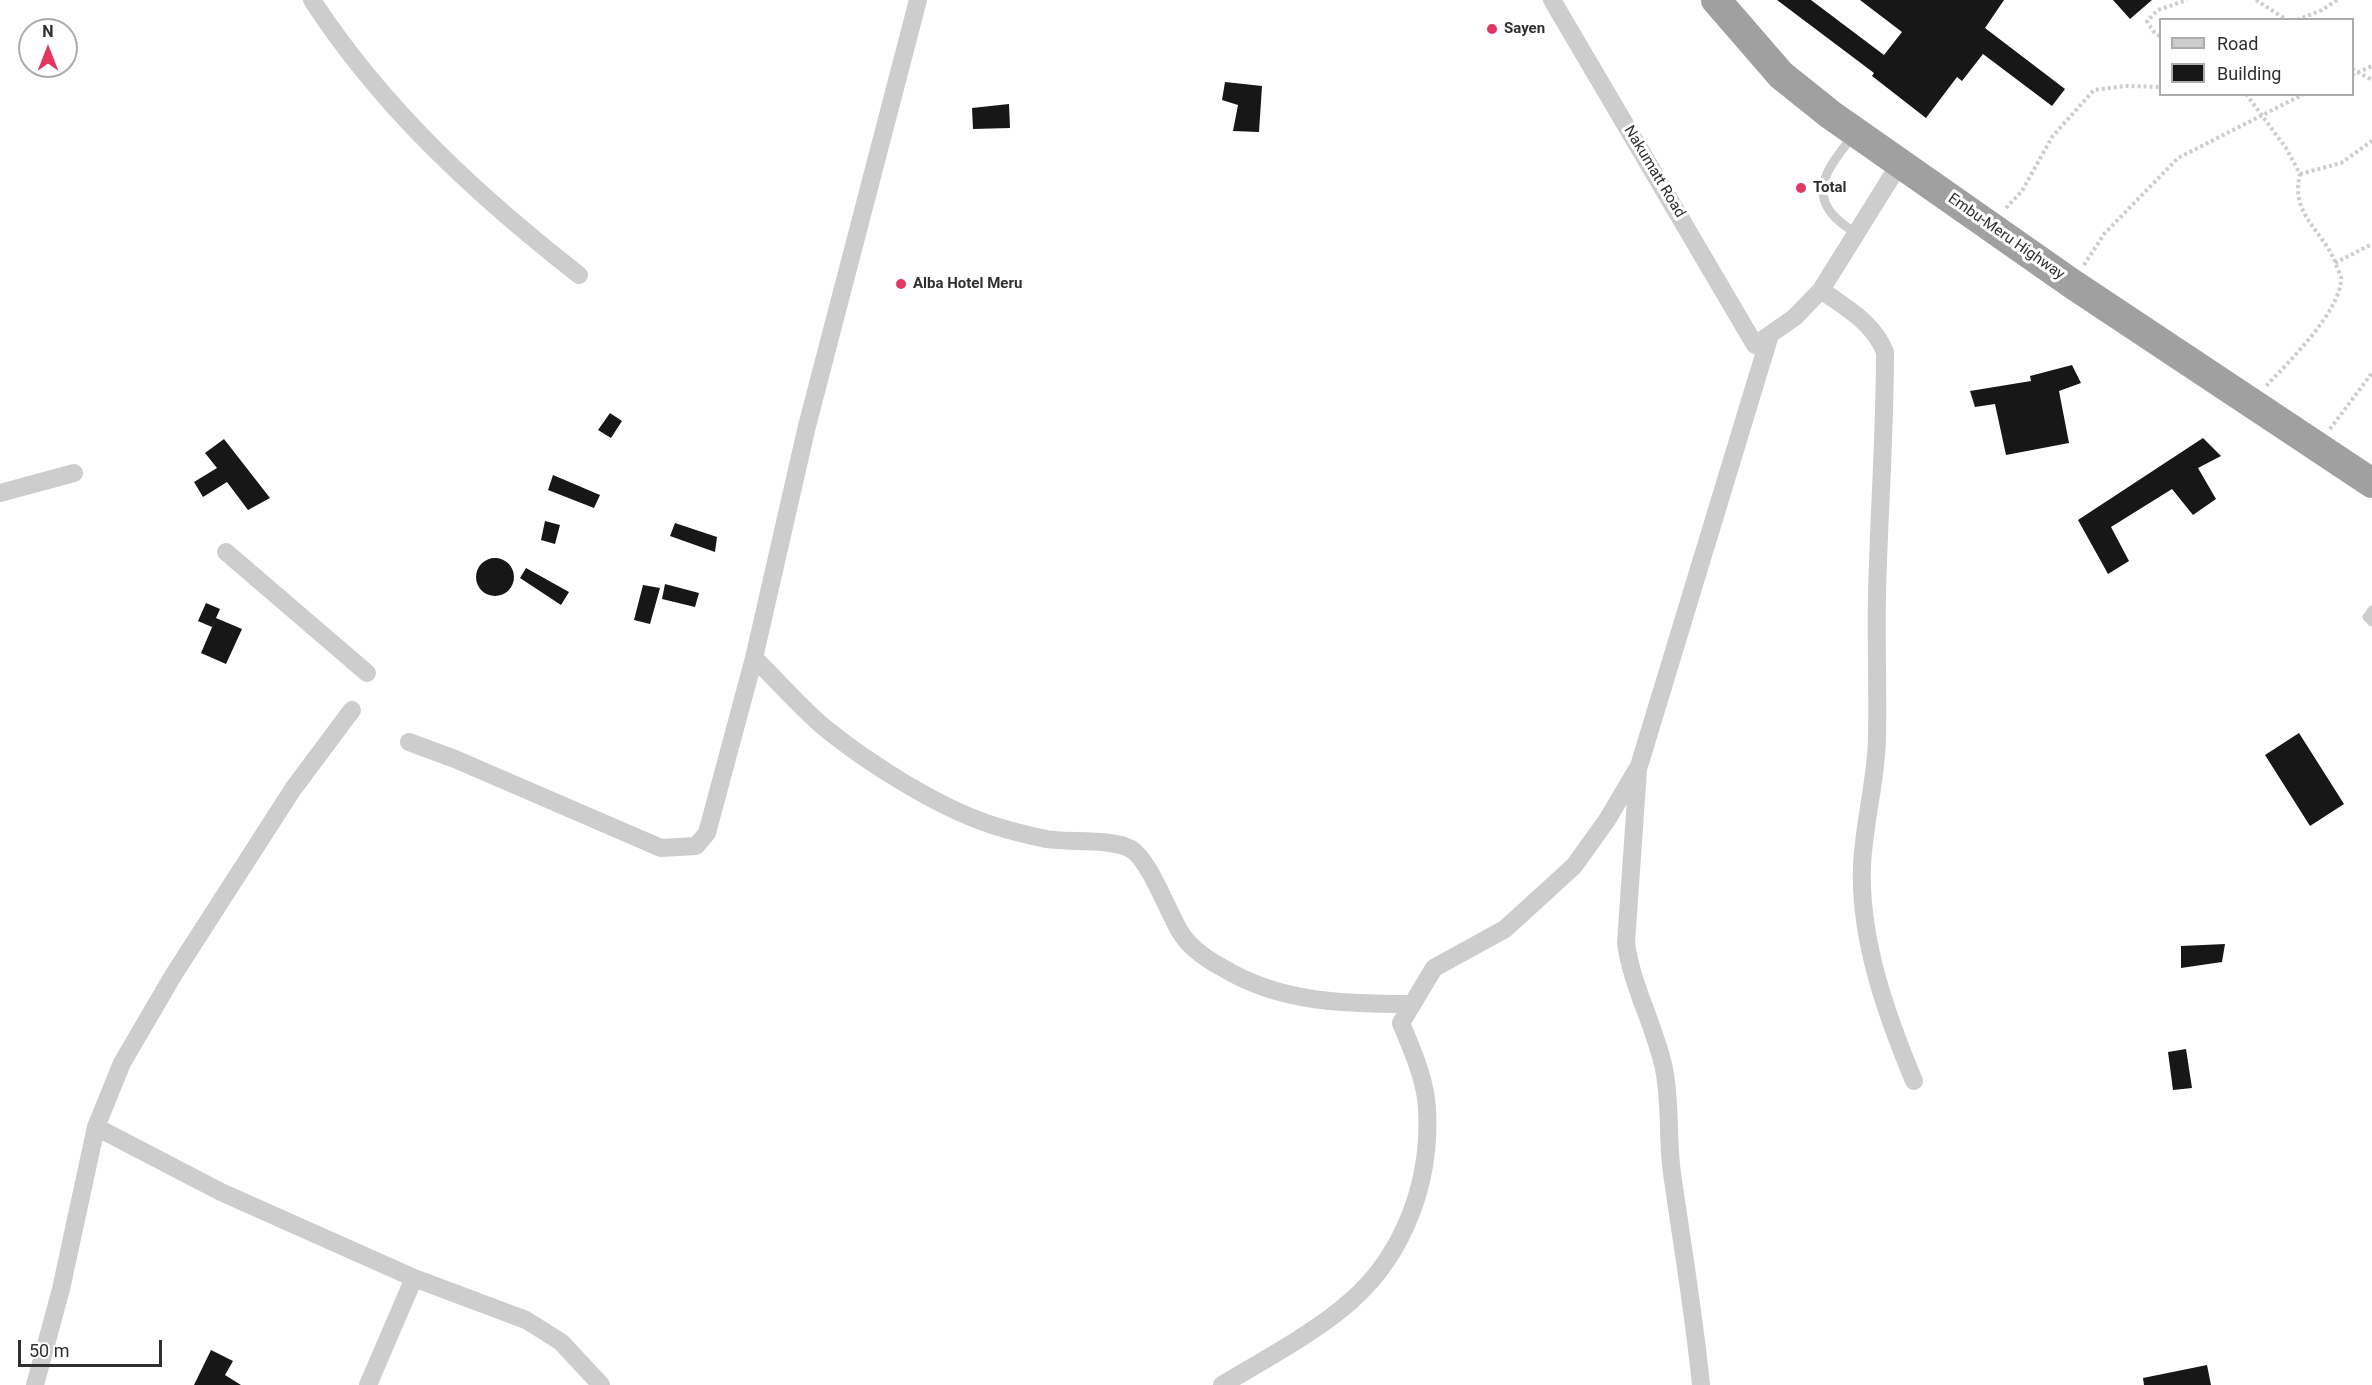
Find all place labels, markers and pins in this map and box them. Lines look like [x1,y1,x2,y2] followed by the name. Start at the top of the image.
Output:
[1504,20,1545,38] place label: Sayen
[1485,22,1499,36] marker: Sayen
[1813,179,1847,197] place label: Total
[1794,181,1808,195] marker: Total
[913,275,1022,293] place label: Alba Hotel Meru
[894,277,908,291] marker: Alba Hotel Meru

